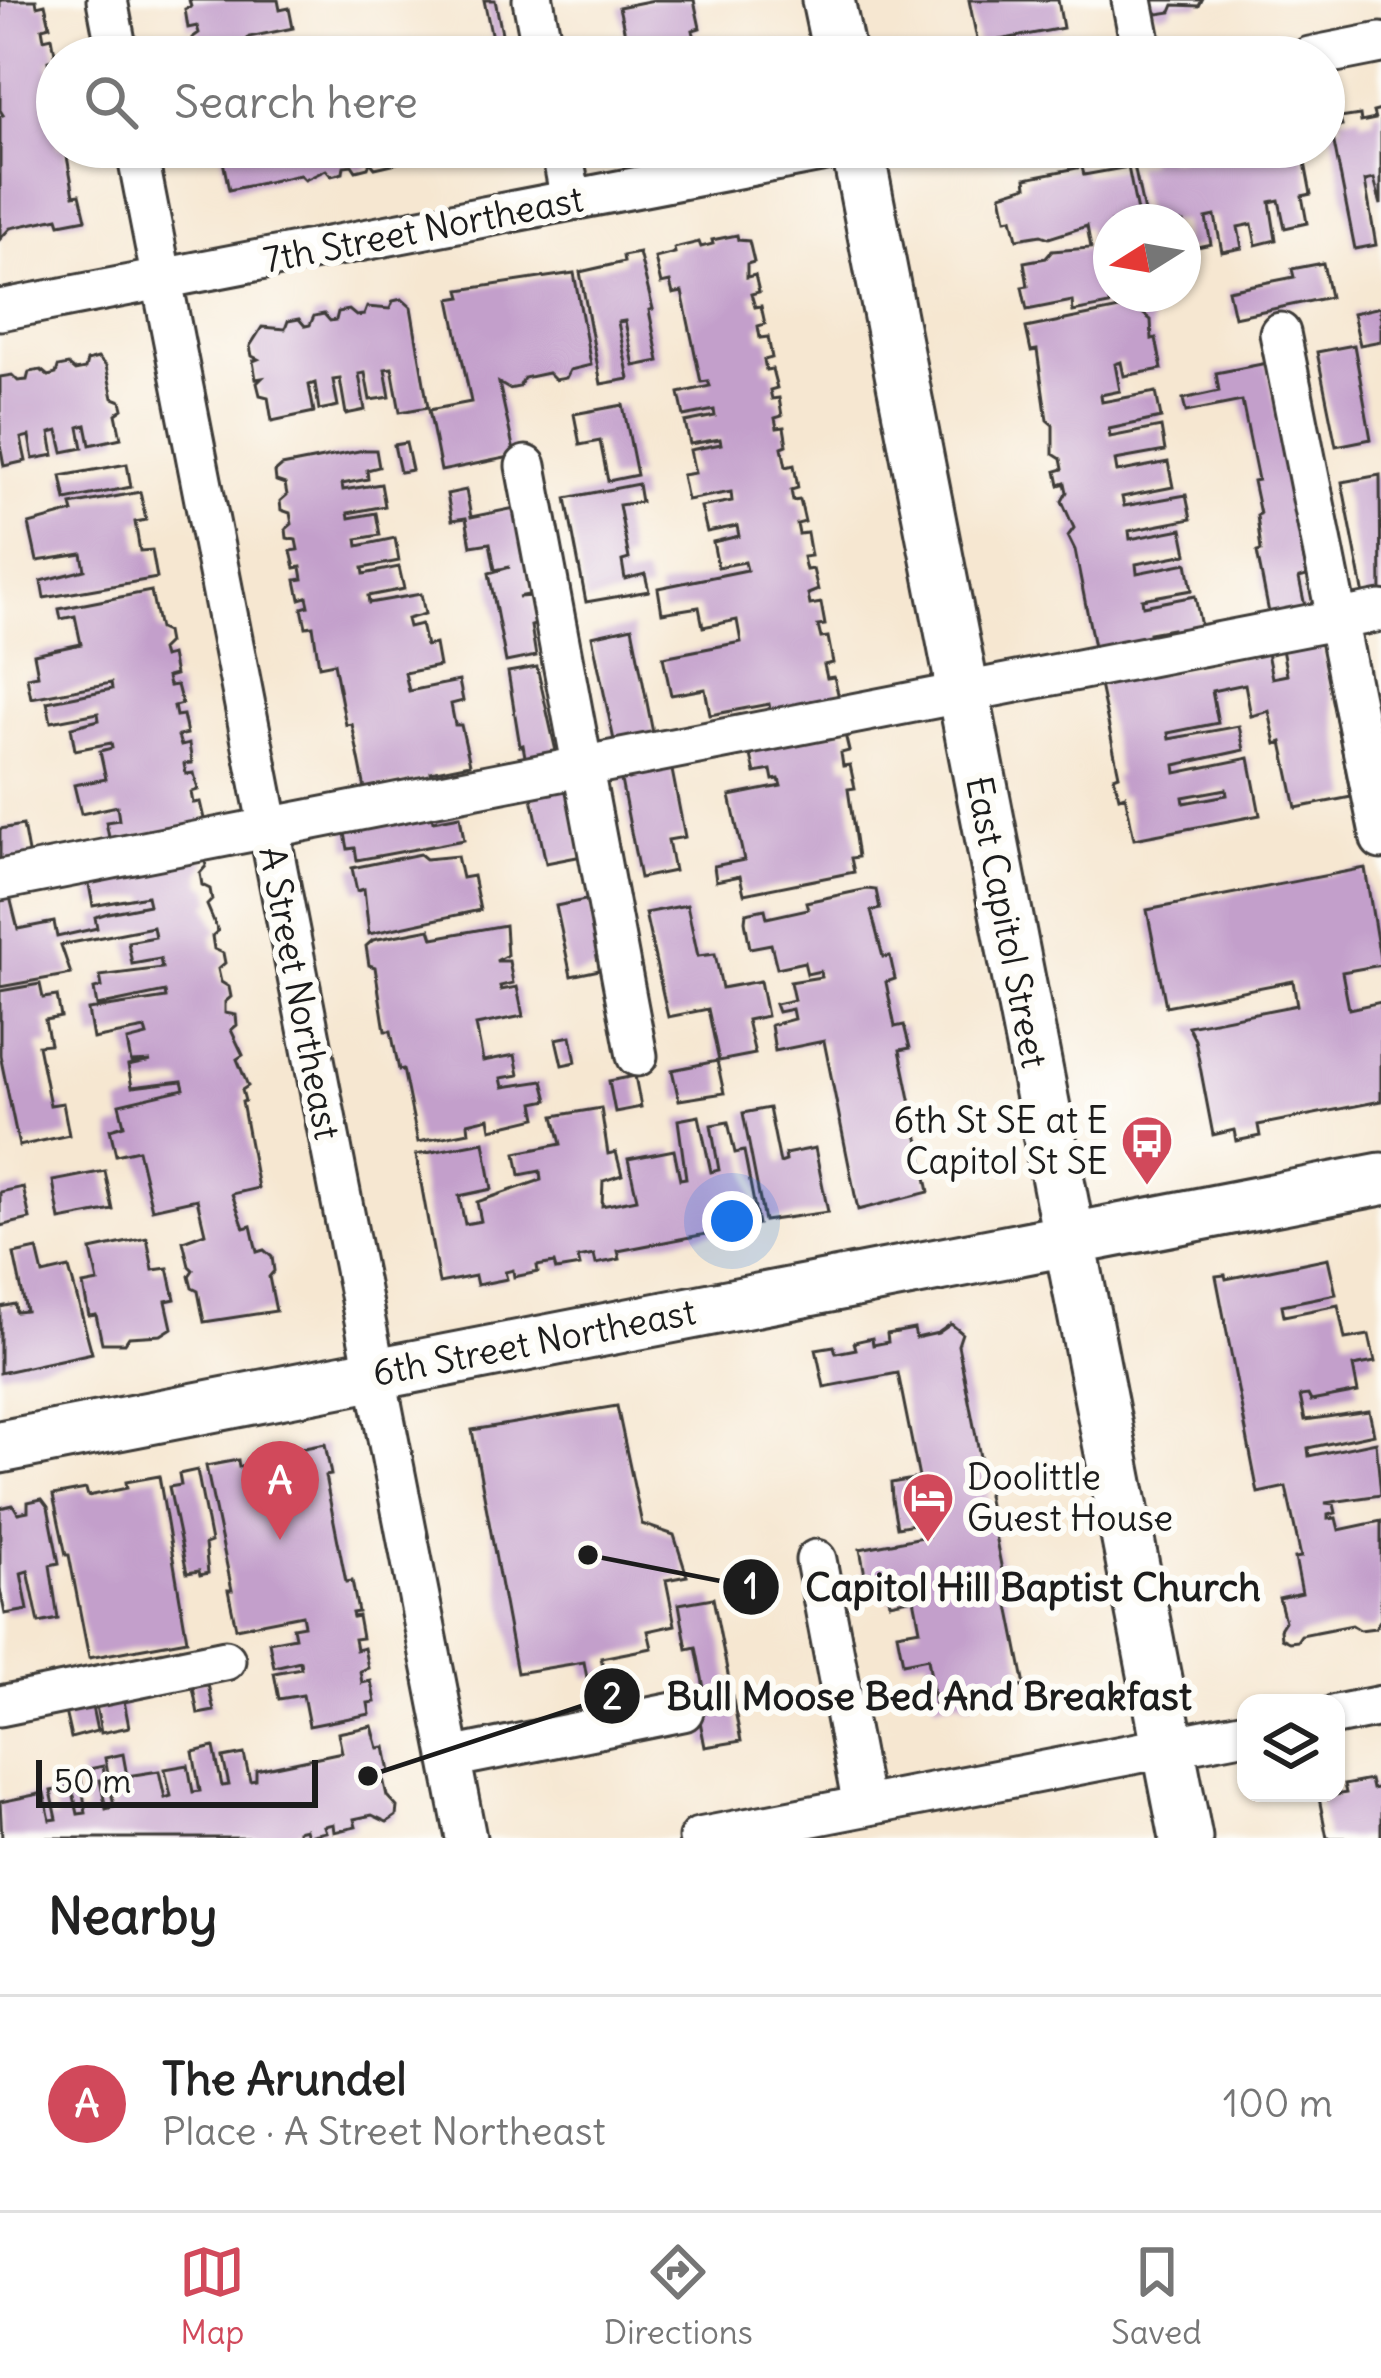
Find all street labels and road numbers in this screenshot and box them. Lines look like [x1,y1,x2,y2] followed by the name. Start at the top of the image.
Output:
[259,176,587,283] street label: 7th Street Northeast
[956,773,1057,1072] street label: East Capitol Street
[249,843,350,1143] street label: A Street Northeast
[369,1289,699,1396] street label: 6th Street Northeast

